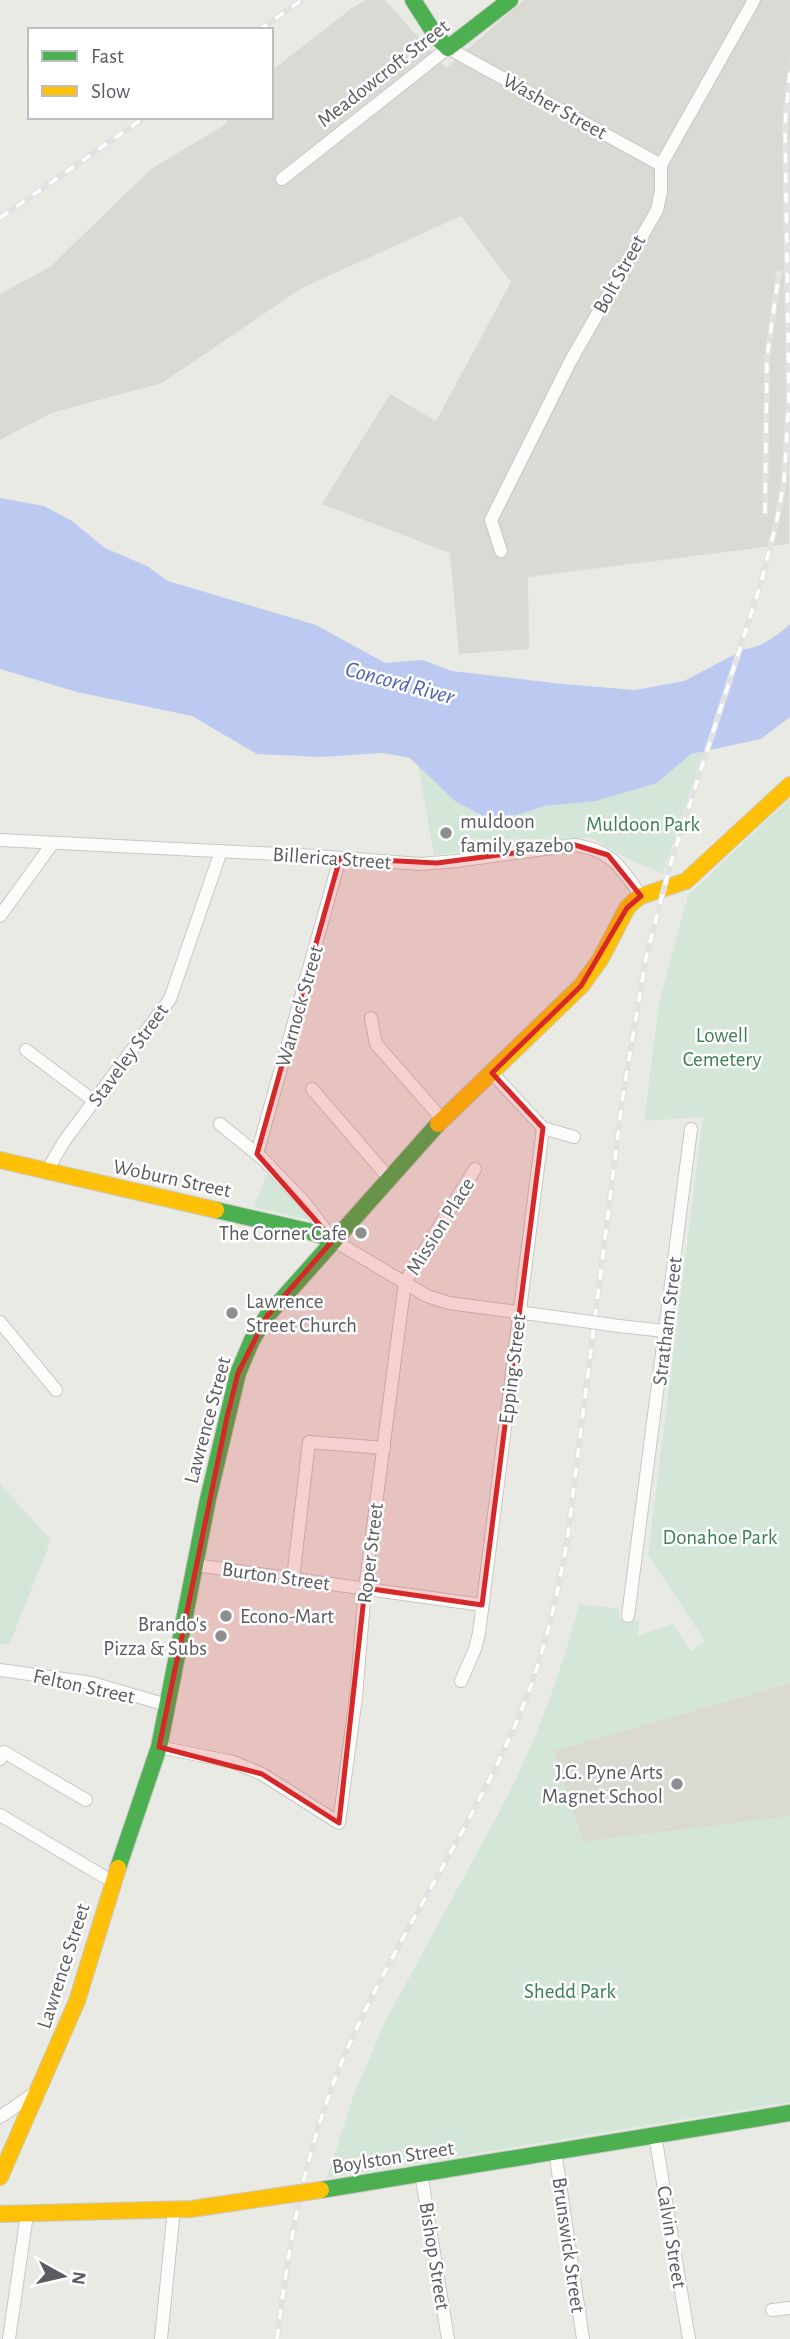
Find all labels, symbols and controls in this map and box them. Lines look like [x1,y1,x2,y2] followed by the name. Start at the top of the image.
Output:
[313,15,453,131] street label: Meadowcroft Street
[28,28,273,119] legend
[91,46,124,67] text: Fast
[499,69,611,144] street label: Washer Street
[91,81,130,102] text: Slow
[589,231,650,317] street label: Bolt Street
[343,658,457,709] water label: Concord River
[460,811,574,856] place label: muldoon family gazebo
[586,814,700,835] park label: Muldoon Park
[438,825,454,841] marker: muldoon family gazebo
[272,844,392,873] street label: Billerica Street
[272,943,327,1069] street label: Warnock Street
[84,1000,173,1110] street label: Staveley Street
[683,1025,761,1070] park label: Lowell Cemetery
[111,1156,233,1201] street label: Woburn Street
[402,1174,479,1279] street label: Mission Place
[219,1223,347,1244] place label: The Corner Cafe
[353,1225,369,1241] marker: The Corner Cafe
[649,1255,686,1387] street label: Stratham Street
[246,1291,357,1336] place label: Lawrence Street Church
[224,1305,240,1321] marker: Lawrence Street Church
[495,1313,530,1425] street label: Epping Street
[180,1354,235,1486] street label: Lawrence Street
[354,1501,387,1605] street label: Roper Street
[663,1527,778,1548] park label: Donahoe Park
[221,1559,332,1595] street label: Burton Street
[240,1606,334,1627] place label: Econo-Mart
[218,1608,234,1624] marker: Econo-Mart
[103,1614,207,1659] place label: Brando's Pizza & Subs
[213,1628,229,1644] marker: Brando's Pizza & Subs
[31,1665,137,1708] street label: Felton Street
[542,1762,663,1807] place label: J.G. Pyne Arts Magnet School
[669,1776,685,1792] marker: J.G. Pyne Arts Magnet School
[33,1901,94,2031] street label: Lawrence Street
[524,1981,616,2002] park label: Shedd Park
[331,2137,456,2178] street label: Boylston Street
[549,2176,588,2315] street label: Brunswick Street
[653,2184,690,2290] street label: Calvin Street
[416,2201,453,2312] street label: Bishop Street
[28,2241,98,2311] north arrow
[68,2270,89,2286] text: N

